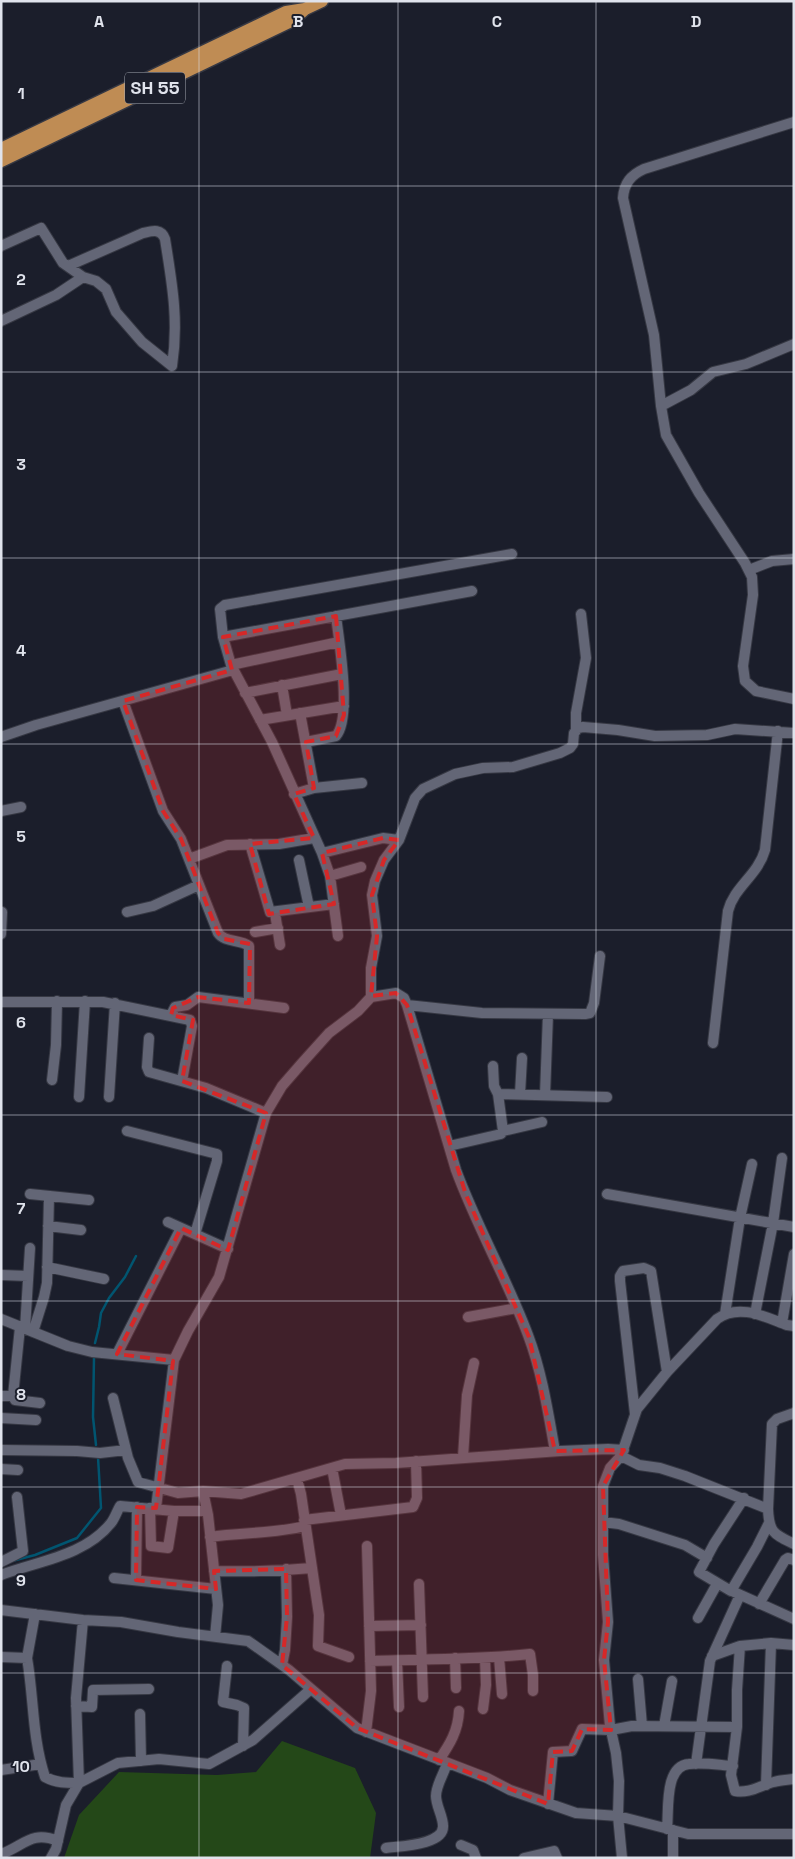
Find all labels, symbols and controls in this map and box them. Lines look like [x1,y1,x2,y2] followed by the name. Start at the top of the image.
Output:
[94,11,104,32] text: A
[293,11,303,32] text: B
[492,11,502,32] text: C
[691,11,701,32] text: D
[125,73,185,104] road number: SH 55
[17,83,25,104] text: 1
[16,269,26,290] text: 2
[16,454,26,475] text: 3
[16,640,26,661] text: 4
[16,826,26,847] text: 5
[16,1012,26,1033] text: 6
[17,1198,26,1219] text: 7
[16,1384,26,1405] text: 8
[16,1570,26,1591] text: 9
[12,1756,30,1777] text: 10

